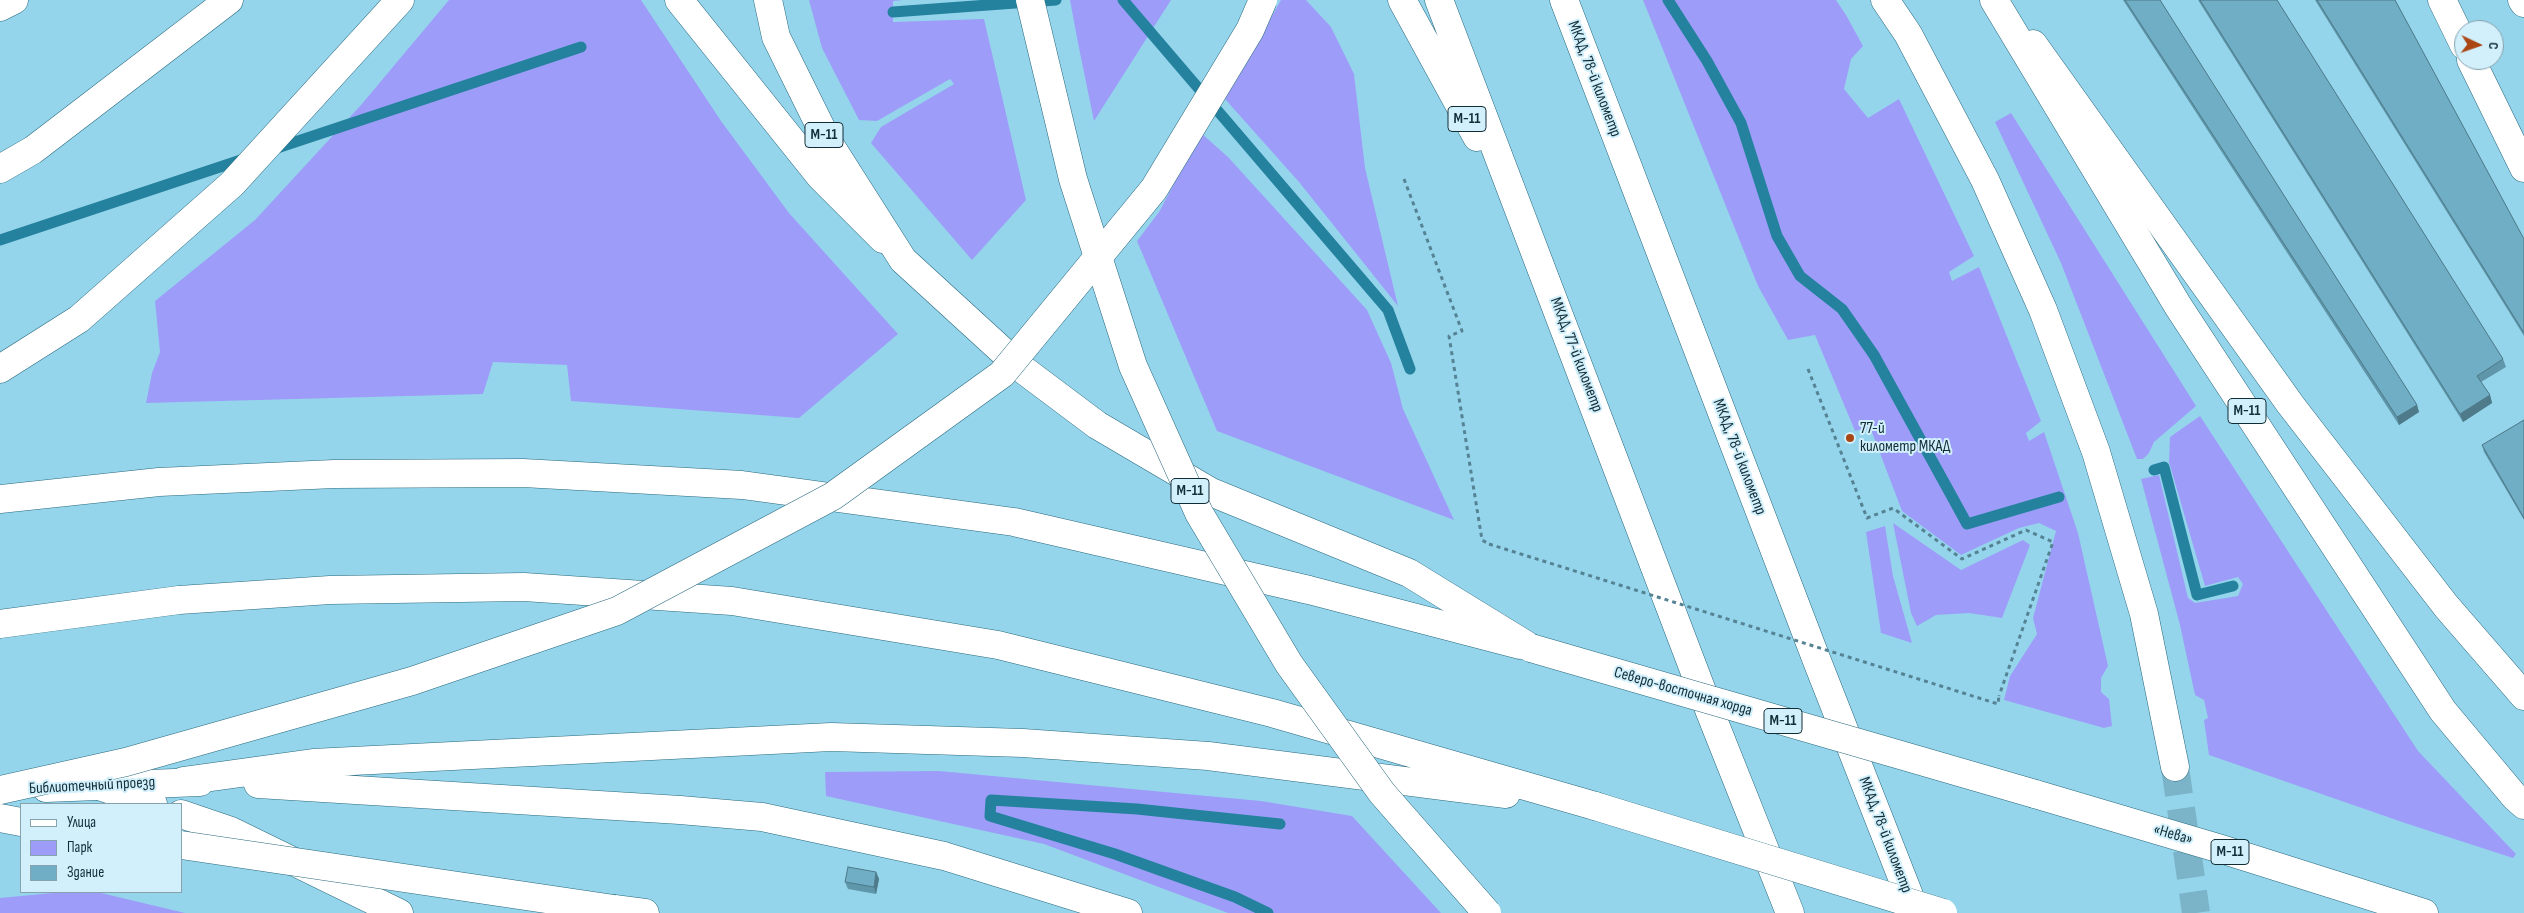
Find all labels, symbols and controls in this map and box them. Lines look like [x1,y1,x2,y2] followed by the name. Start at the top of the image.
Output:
[1563,18,1625,140] street label: МКАД, 78-й километр
[2454,20,2504,70] north arrow
[2485,42,2502,50] text: С
[1448,106,1486,132] road number: М-11
[805,122,843,148] road number: М-11
[1545,295,1607,415] street label: МКАД, 77-й километр
[1708,396,1770,518] street label: МКАД, 78-й километр
[2228,398,2266,424] road number: М-11
[1860,419,1950,457] place label: 77-й километр МКАД
[1844,432,1856,444] marker: 77-й километр МКАД
[1171,478,1209,504] road number: М-11
[1612,663,1754,721] street label: Северо-восточная хорда
[1764,708,1802,734] road number: М-11
[28,773,156,799] street label: Библиотечный проезд
[1854,774,1916,896] street label: МКАД, 78-й километр
[20,803,182,893] legend
[67,813,96,832] text: Улица
[2151,820,2195,850] street label: «Нева»
[67,838,92,857] text: Парк
[2211,840,2249,864] road number: М-11
[67,863,104,882] text: Здание

